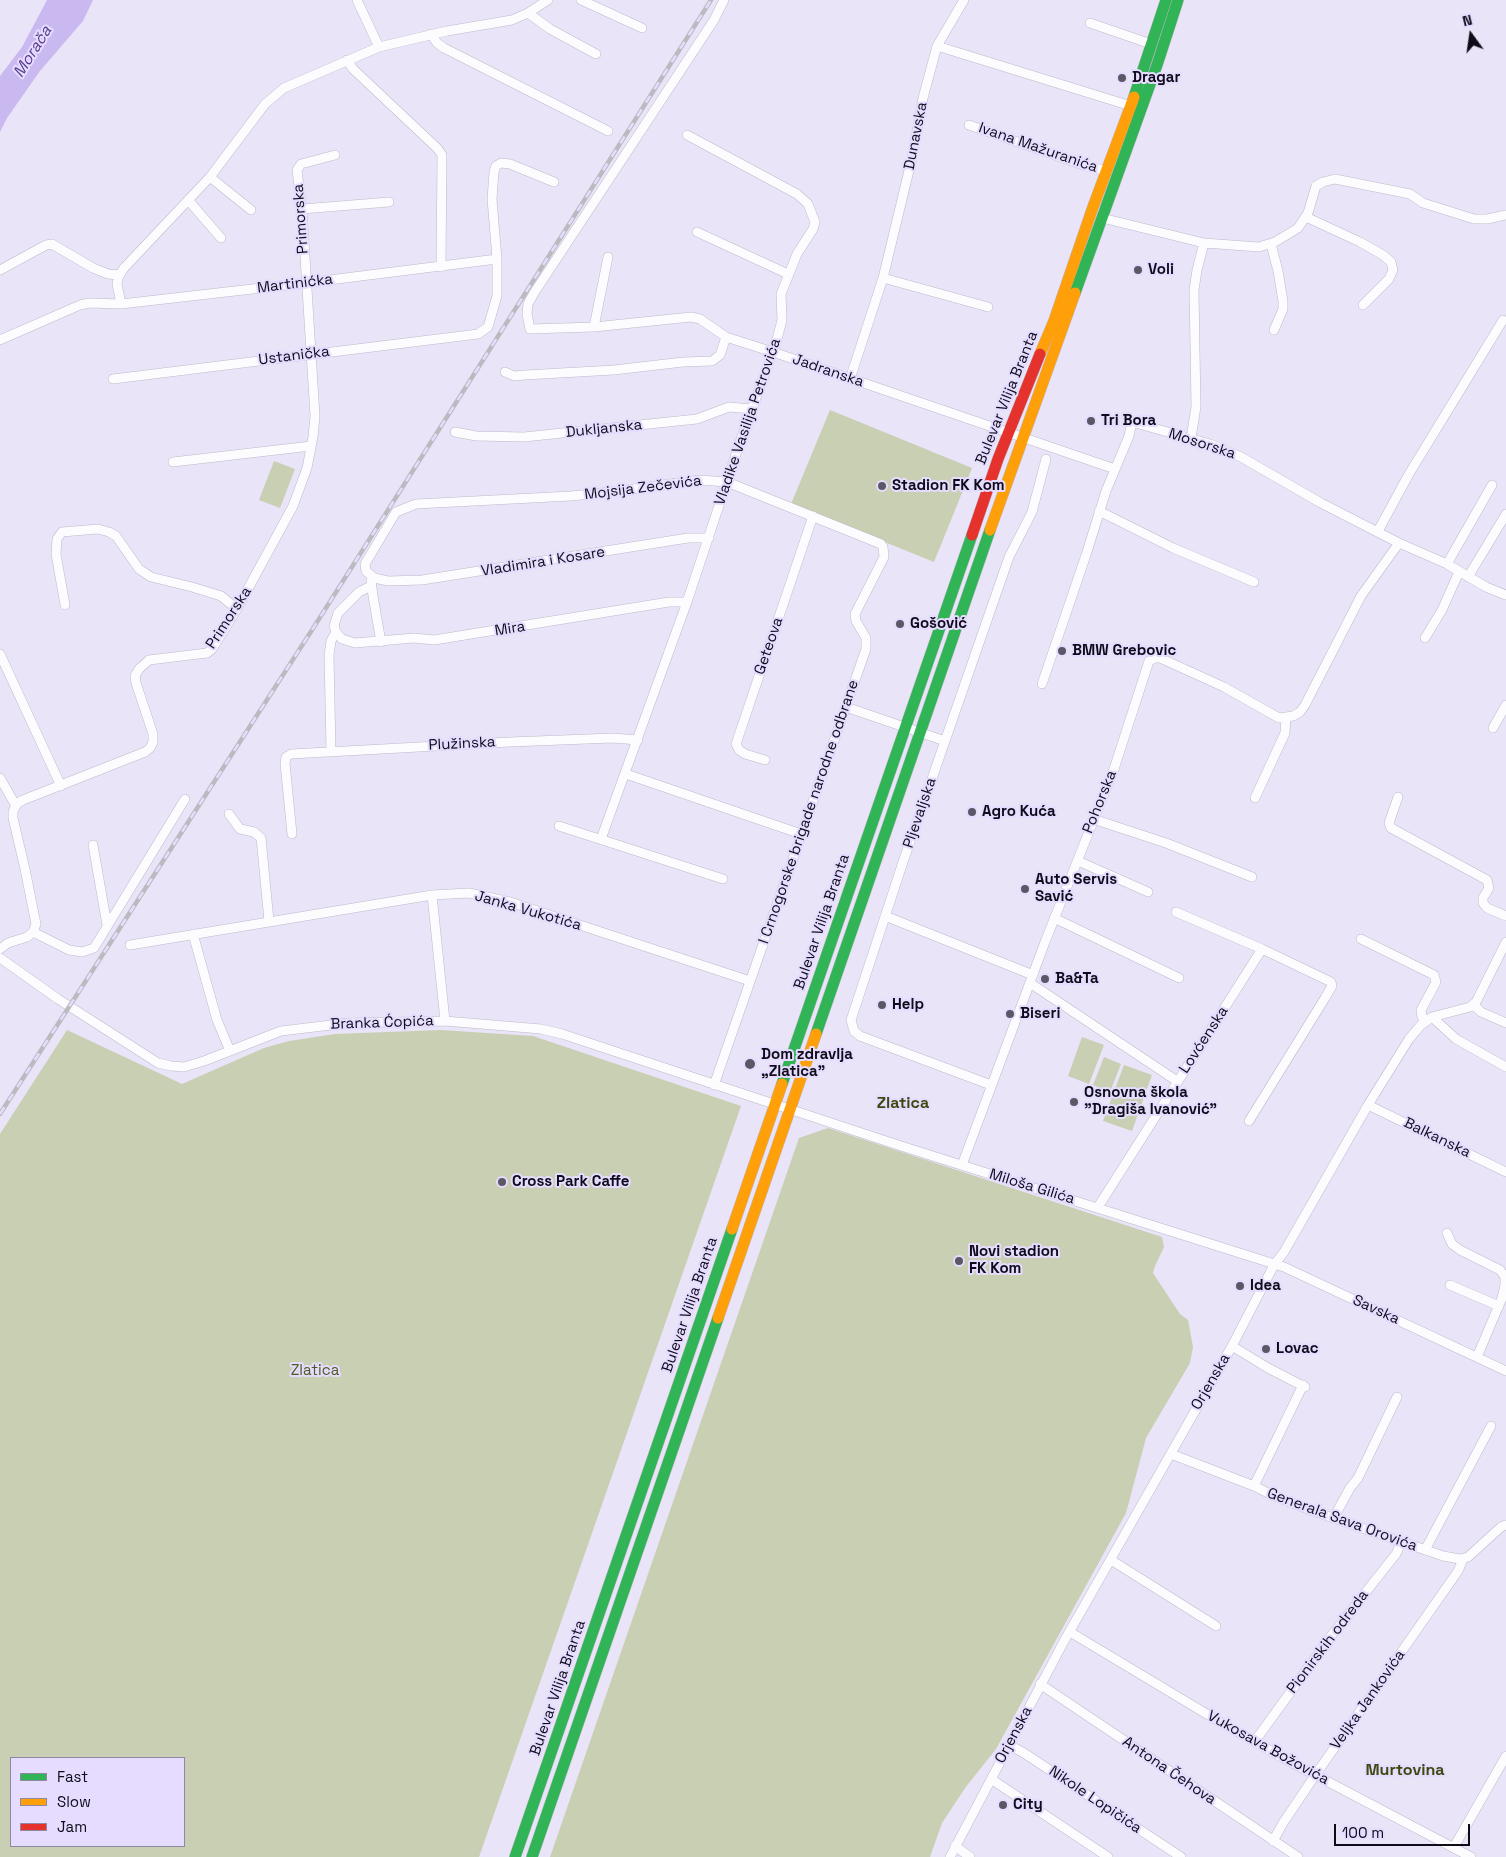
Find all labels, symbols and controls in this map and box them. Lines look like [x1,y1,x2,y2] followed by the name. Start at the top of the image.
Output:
[1446,10,1496,60] north arrow
[1461,11,1474,30] text: N
[10,23,56,81] water label: Morača
[1132,69,1180,87] place label: Dragar
[1116,72,1128,84] marker: Dragar
[901,100,931,172] street label: Dunavska
[976,119,1100,177] street label: Ivana Mažuranića
[290,183,312,255] street label: Primorska
[1148,261,1174,279] place label: Voli
[1132,264,1144,276] marker: Voli
[256,270,334,298] street label: Martinićka
[972,329,1042,467] street label: Bulevar Vilija Branta
[711,336,785,508] street label: Vladike Vasilija Petrovića
[257,343,331,369] street label: Ustanička
[790,350,866,392] street label: Jadranska
[1101,412,1156,430] place label: Tri Bora
[1085,415,1097,427] marker: Tri Bora
[565,416,643,442] street label: Dukljanska
[1166,425,1238,463] street label: Mosorska
[583,472,703,504] street label: Mojsija Zečevića
[892,477,1005,495] place label: Stadion FK Kom
[876,480,888,492] marker: Stadion FK Kom
[480,543,606,581] street label: Vladimira i Kosare
[202,584,256,652] street label: Primorska
[751,615,787,677] street label: Geteova
[910,615,967,633] place label: Gošović
[493,618,527,640] street label: Mira
[894,618,906,630] marker: Gošović
[1072,642,1176,660] place label: BMW Grebovic
[1056,645,1068,657] marker: BMW Grebovic
[755,678,863,946] street label: I Crnogorske brigade narodne odbrane
[428,733,496,755] street label: Plužinska
[1079,768,1121,836] street label: Pohorska
[900,775,940,851] street label: Pljevaljska
[982,803,1056,821] place label: Agro Kuća
[966,806,978,818] marker: Agro Kuća
[790,852,854,992] street label: Bulevar Vilija Branta
[1035,871,1117,906] place label: Auto Servis Savić
[1019,883,1031,895] marker: Auto Servis Savić
[473,887,583,935] street label: Janka Vukotića
[1055,970,1099,988] place label: Ba&Ta
[1039,973,1051,985] marker: Ba&Ta
[892,996,924,1014] place label: Help
[876,999,888,1011] marker: Help
[1176,1003,1232,1077] street label: Lovćenska
[1020,1005,1060,1023] place label: Biseri
[1004,1008,1016,1020] marker: Biseri
[330,1012,434,1034] street label: Branka Ćopića
[761,1046,853,1081] place label: Dom zdravlja „Zlatica”
[743,1057,757,1071] marker: Dom zdravlja „Zlatica”
[1084,1084,1217,1119] place label: Osnovna škola "Dragiša Ivanović"
[877,1094,929,1114] district label: Zlatica
[1068,1096,1080,1108] marker: Osnovna škola "Dragiša Ivanović"
[1401,1114,1473,1162] street label: Balkanska
[987,1165,1077,1209] street label: Miloša Gilića
[512,1173,629,1191] place label: Cross Park Caffe
[496,1176,508,1188] marker: Cross Park Caffe
[658,1235,722,1375] street label: Bulevar Vilija Branta
[969,1243,1059,1278] place label: Novi stadion FK Kom
[953,1255,965,1267] marker: Novi stadion FK Kom
[1250,1277,1281,1295] place label: Idea
[1234,1280,1246,1292] marker: Idea
[1350,1291,1402,1329] street label: Savska
[1276,1340,1318,1358] place label: Lovac
[1260,1343,1272,1355] marker: Lovac
[1188,1351,1234,1413] street label: Orjenska
[291,1362,339,1380] park label: Zlatica
[1264,1484,1420,1556] street label: Generala Sava Orovića
[1283,1587,1373,1697] street label: Pionirskih odreda
[526,1618,590,1758] street label: Bulevar Vilija Branta
[1327,1647,1409,1753] street label: Veljka Jankovića
[992,1703,1036,1767] street label: Orjenska
[1204,1707,1332,1789] street label: Vukosava Božovića
[1119,1733,1219,1809] street label: Antona Čehova
[10,1757,185,1847] legend
[1365,1761,1445,1781] district label: Murtovina
[1045,1762,1145,1838] street label: Nikole Lopičića
[57,1767,88,1786] text: Fast
[57,1792,91,1811] text: Slow
[1013,1796,1043,1814] place label: City
[997,1799,1009,1811] marker: City
[1336,1814,1472,1846] scale bar
[57,1817,87,1836] text: Jam
[1342,1823,1384,1842] text: 100 m

